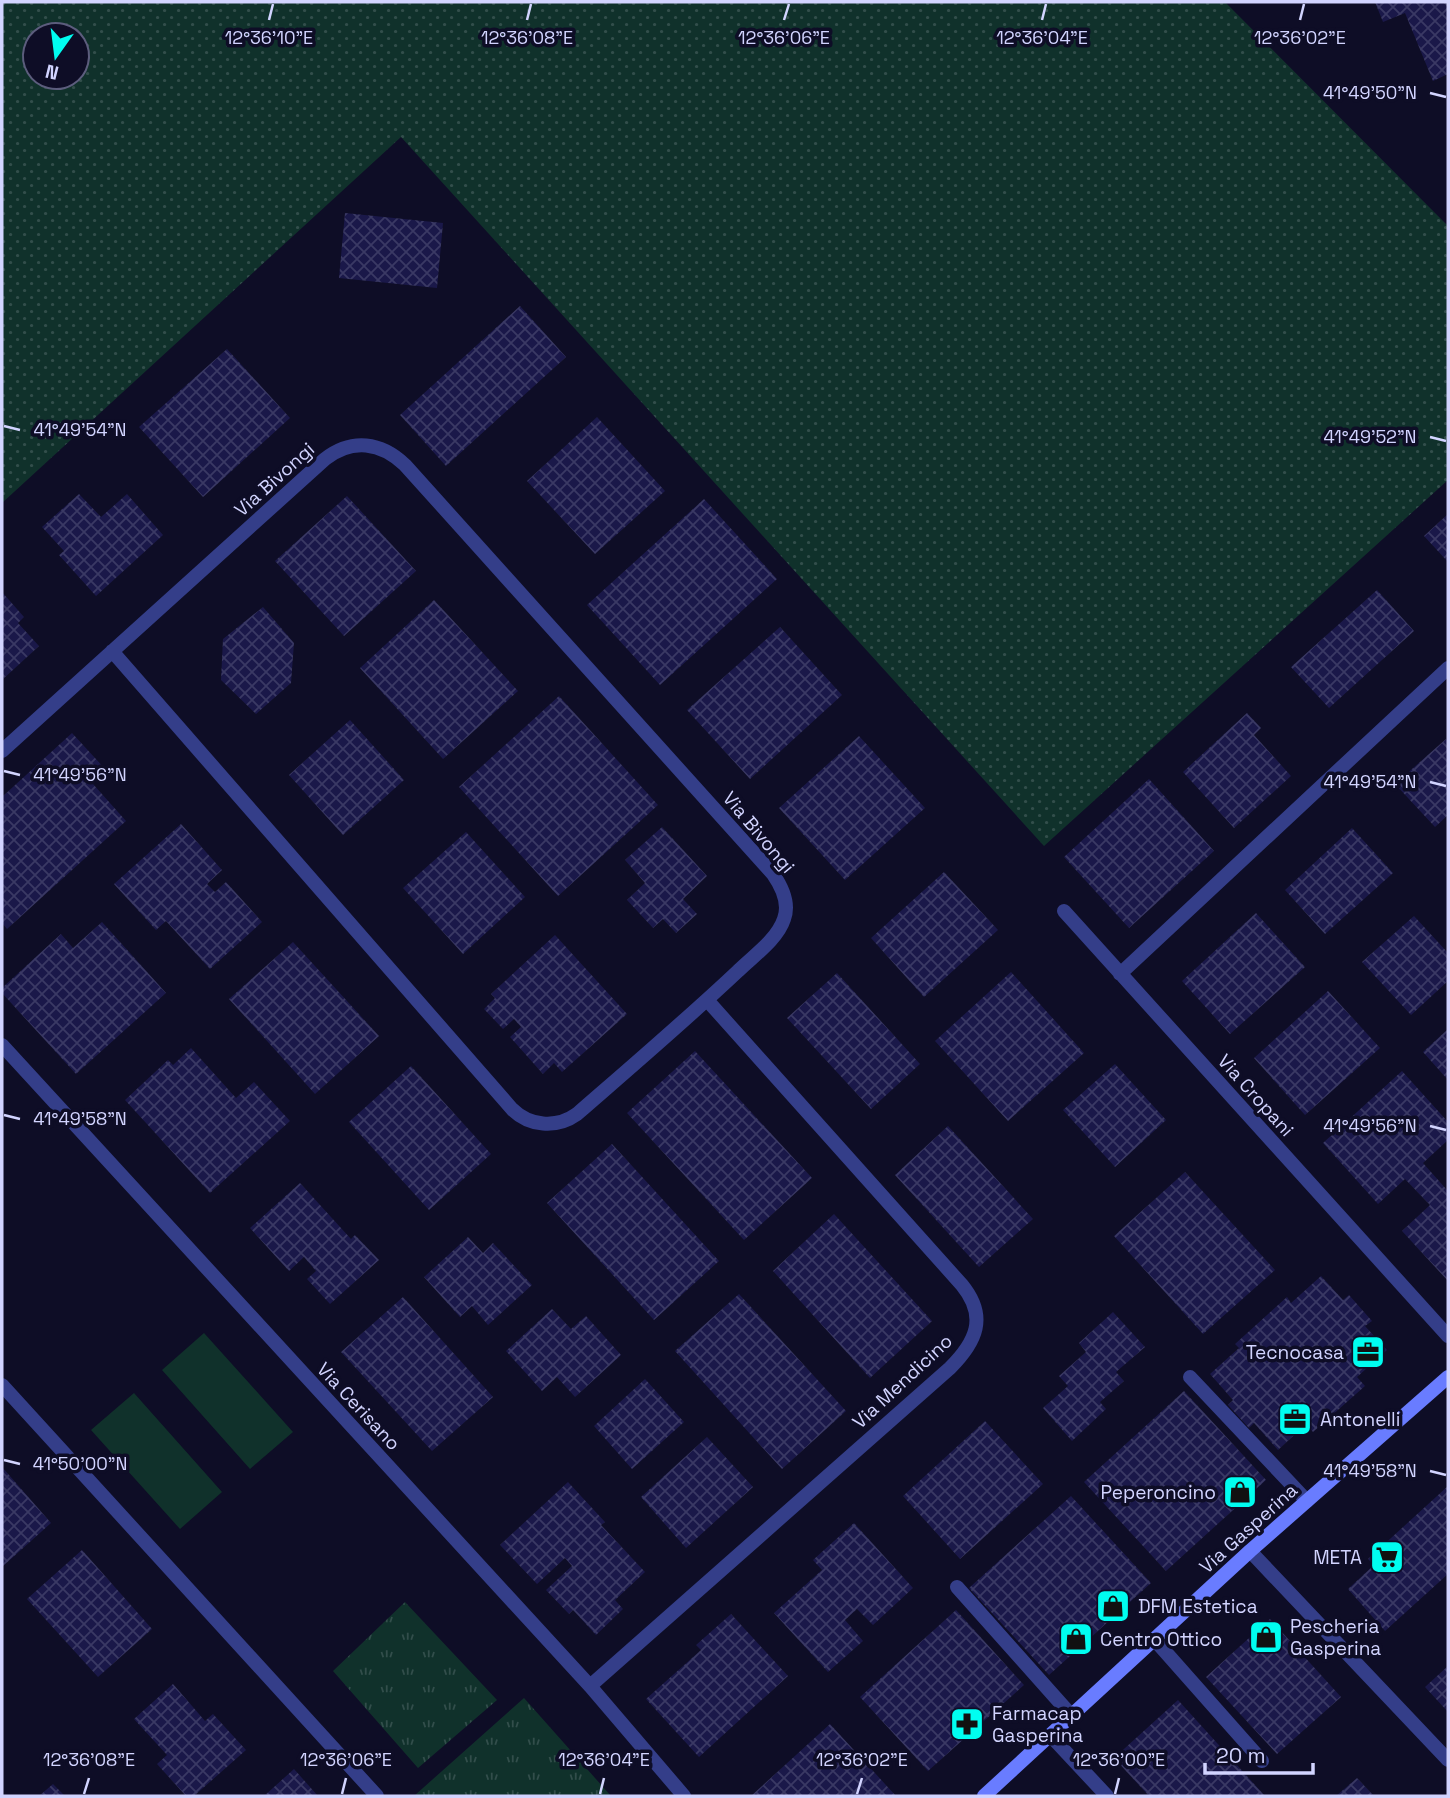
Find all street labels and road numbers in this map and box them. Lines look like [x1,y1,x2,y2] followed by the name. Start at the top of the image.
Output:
[229,437,320,522] street label: Via Bivongi
[717,786,800,878] street label: Via Bivongi
[1212,1049,1299,1142] street label: Via Cropani
[847,1329,958,1434] street label: Via Mendicino
[311,1357,406,1456] street label: Via Cerisano
[1194,1478,1303,1579] street label: Via Gasperina

